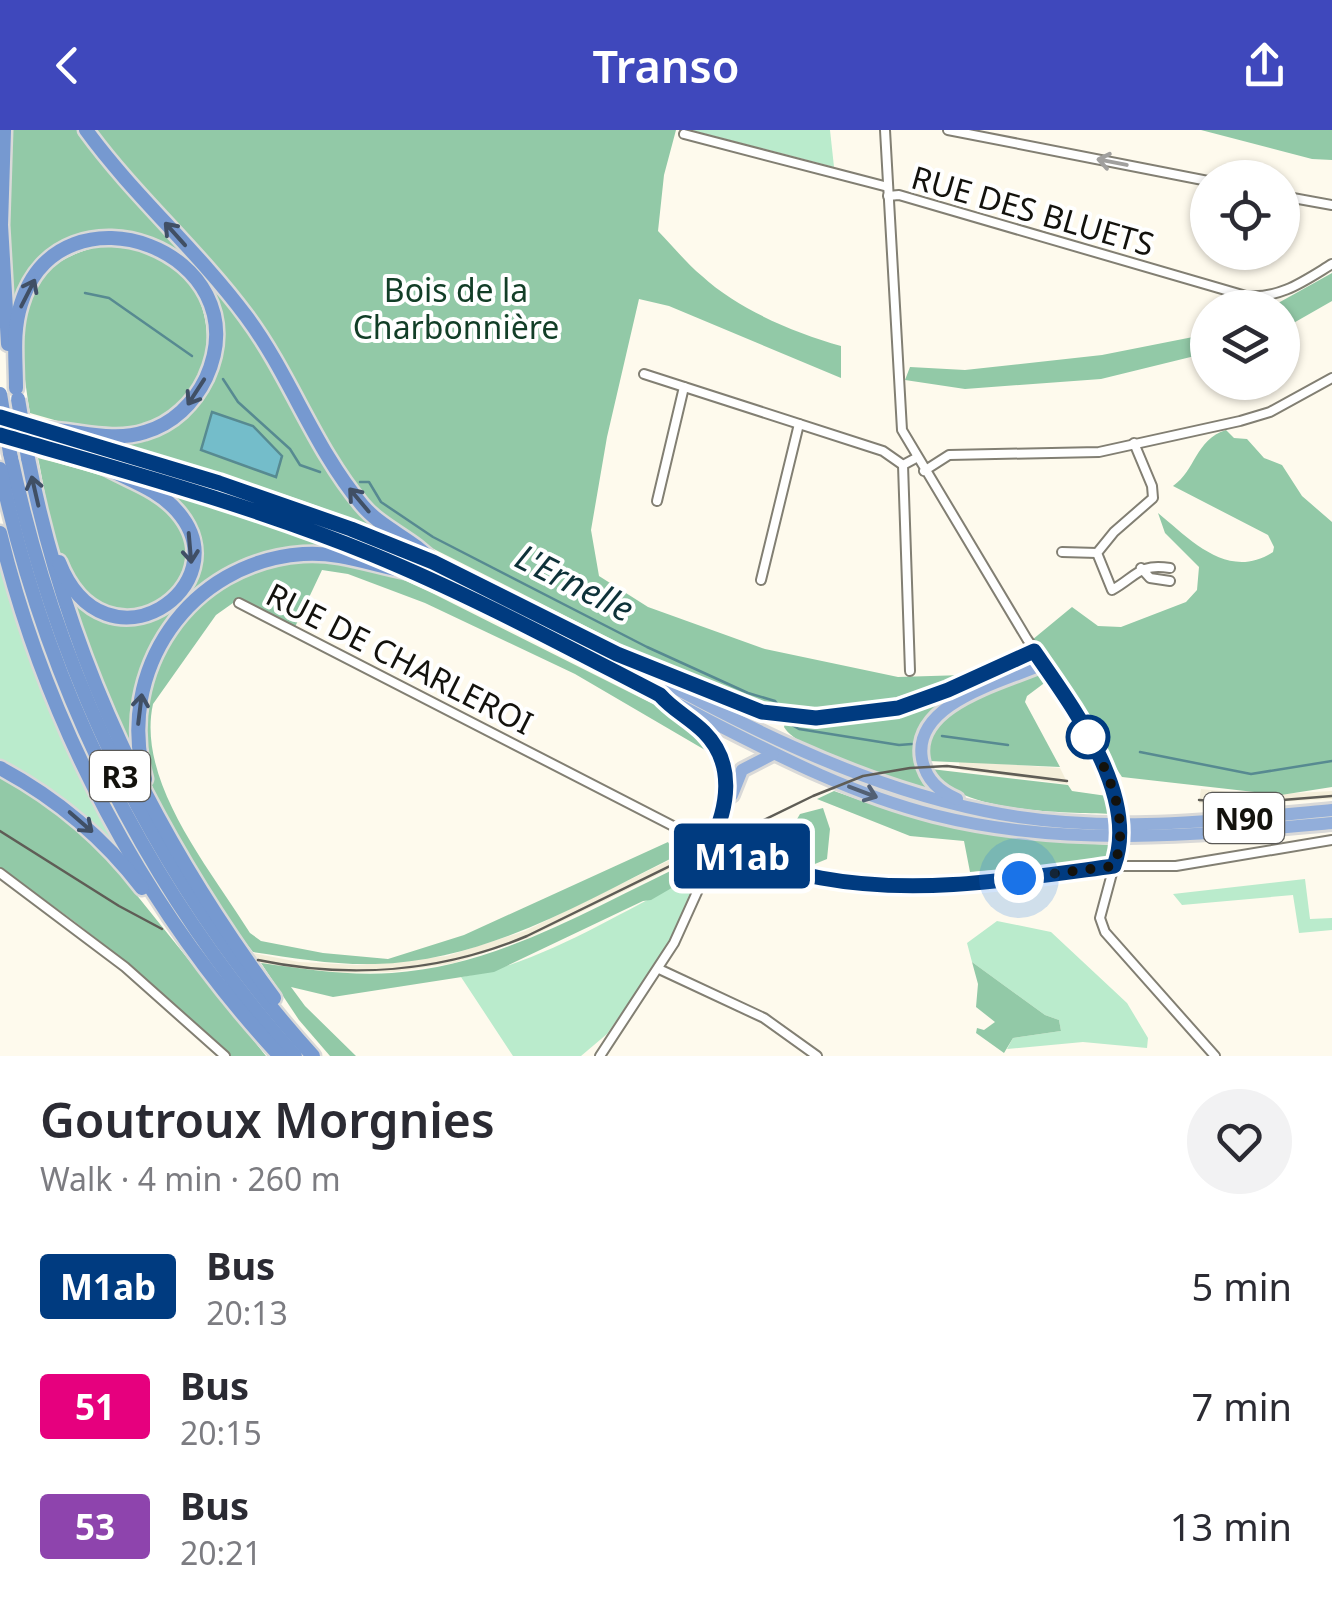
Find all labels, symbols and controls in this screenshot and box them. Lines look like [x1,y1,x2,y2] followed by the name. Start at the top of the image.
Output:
[593,35,739,96] text: Transo
[40,38,95,93] icon: back
[1237,38,1292,93] icon: share
[1097,152,1129,171] one-way arrow
[907,155,1159,265] street label: RUE DES BLUETS
[1190,160,1300,400] map controls
[1190,160,1300,270] button: locate
[164,222,187,247] one-way arrow
[353,268,559,348] park label: Bois de la Charbonnière
[19,278,38,308] one-way arrow
[1190,290,1300,400] button: layers
[186,377,207,405] one-way arrow
[25,476,43,508] one-way arrow
[348,487,370,513] one-way arrow
[181,531,200,564] one-way arrow
[508,532,642,632] water label: L'Ernelle
[259,572,541,744] street label: RUE DE CHARLEROI
[131,693,149,725] one-way arrow
[1067,716,1109,758] unlabelled marker
[90,751,150,801] road number: R3
[847,785,878,803] one-way arrow
[1204,793,1284,843] road number: N90
[68,810,93,833] one-way arrow
[672,824,812,888] line badge: M1ab
[694,833,790,880] text: M1ab
[994,853,1044,903] your location
[40,1087,495,1152] text: Goutroux Morgnies
[1187,1089,1292,1194] button: heart
[40,1157,341,1200] text: Walk · 4 min · 260 m
[206,1239,275,1291] text: Bus
[1192,1260,1292,1312] text: 5 min
[60,1263,156,1310] text: M1ab
[206,1291,288,1334] text: 20:13
[180,1359,249,1411] text: Bus
[1192,1380,1292,1432] text: 7 min
[75,1383,115,1430] text: 51
[180,1411,262,1454] text: 20:15
[180,1479,249,1531] text: Bus
[1170,1500,1292,1552] text: 13 min
[75,1503,115,1550] text: 53
[180,1531,262,1574] text: 20:21

